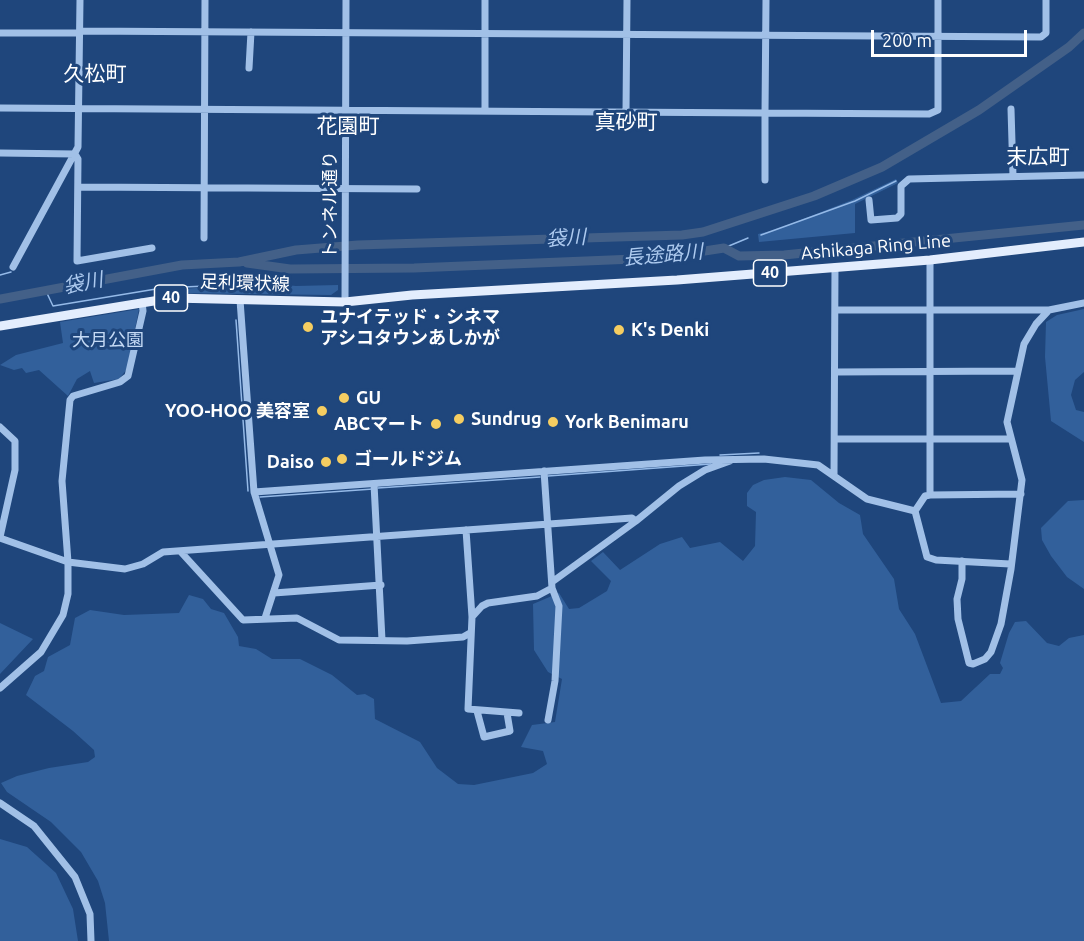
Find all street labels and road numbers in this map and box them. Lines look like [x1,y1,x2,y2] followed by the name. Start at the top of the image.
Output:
[319,151,341,259] street label: トンネル通り
[800,230,952,264] street label: Ashikaga Ring Line
[754,260,786,286] road number: 40
[200,271,290,295] street label: 足利環状線
[154,285,188,311] road number: 40

